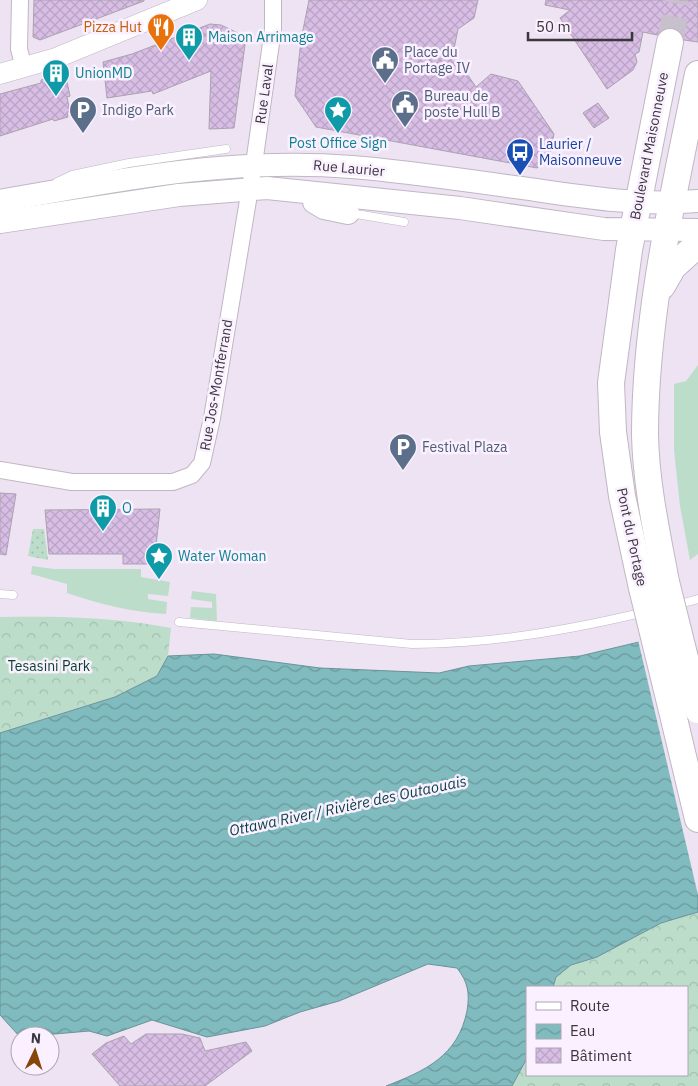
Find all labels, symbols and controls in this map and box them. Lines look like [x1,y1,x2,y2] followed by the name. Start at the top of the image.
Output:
[528,10,632,42] scale bar
[146,12,176,51] restaurant icon: Pizza Hut
[536,17,571,36] text: 50 m
[83,18,142,36] place label: Pizza Hut
[174,22,204,61] building icon: Maison Arrimage
[208,28,314,46] place label: Maison Arrimage
[404,43,471,77] place label: Place du Portage IV
[370,45,400,84] public building icon: Place du Portage IV
[41,58,71,97] building icon: UnionMD
[251,63,277,125] street label: Rue Laval
[75,64,133,82] place label: UnionMD
[626,70,672,221] street label: Boulevard Maisonneuve
[424,87,500,121] place label: Bureau de poste Hull B
[390,89,420,128] public building icon: Bureau de poste Hull B
[68,95,98,134] parking icon: Indigo Park
[323,95,353,134] place icon: Post Office Sign
[102,101,175,119] place label: Indigo Park
[289,134,387,152] place label: Post Office Sign
[539,135,622,169] place label: Laurier / Maisonneuve
[505,137,535,176] bus stop icon: Laurier / Maisonneuve
[312,156,386,180] street label: Rue Laurier
[196,318,236,452] street label: Rue Jos-Montferrand
[388,432,418,471] parking icon: Festival Plaza
[422,438,508,456] place label: Festival Plaza
[613,486,651,588] street label: Pont du Portage
[88,493,118,532] building icon: O
[122,499,132,517] place label: O
[144,541,174,580] place icon: Water Woman
[178,547,267,565] place label: Water Woman
[8,657,91,675] park label: Tesasini Park
[227,771,468,840] water label: Ottawa River / Rivière des Outaouais
[526,986,688,1076] legend
[570,996,610,1015] text: Route
[570,1021,595,1040] text: Eau
[10,1026,60,1076] north arrow
[30,1029,42,1047] text: N
[570,1046,632,1065] text: Bâtiment

